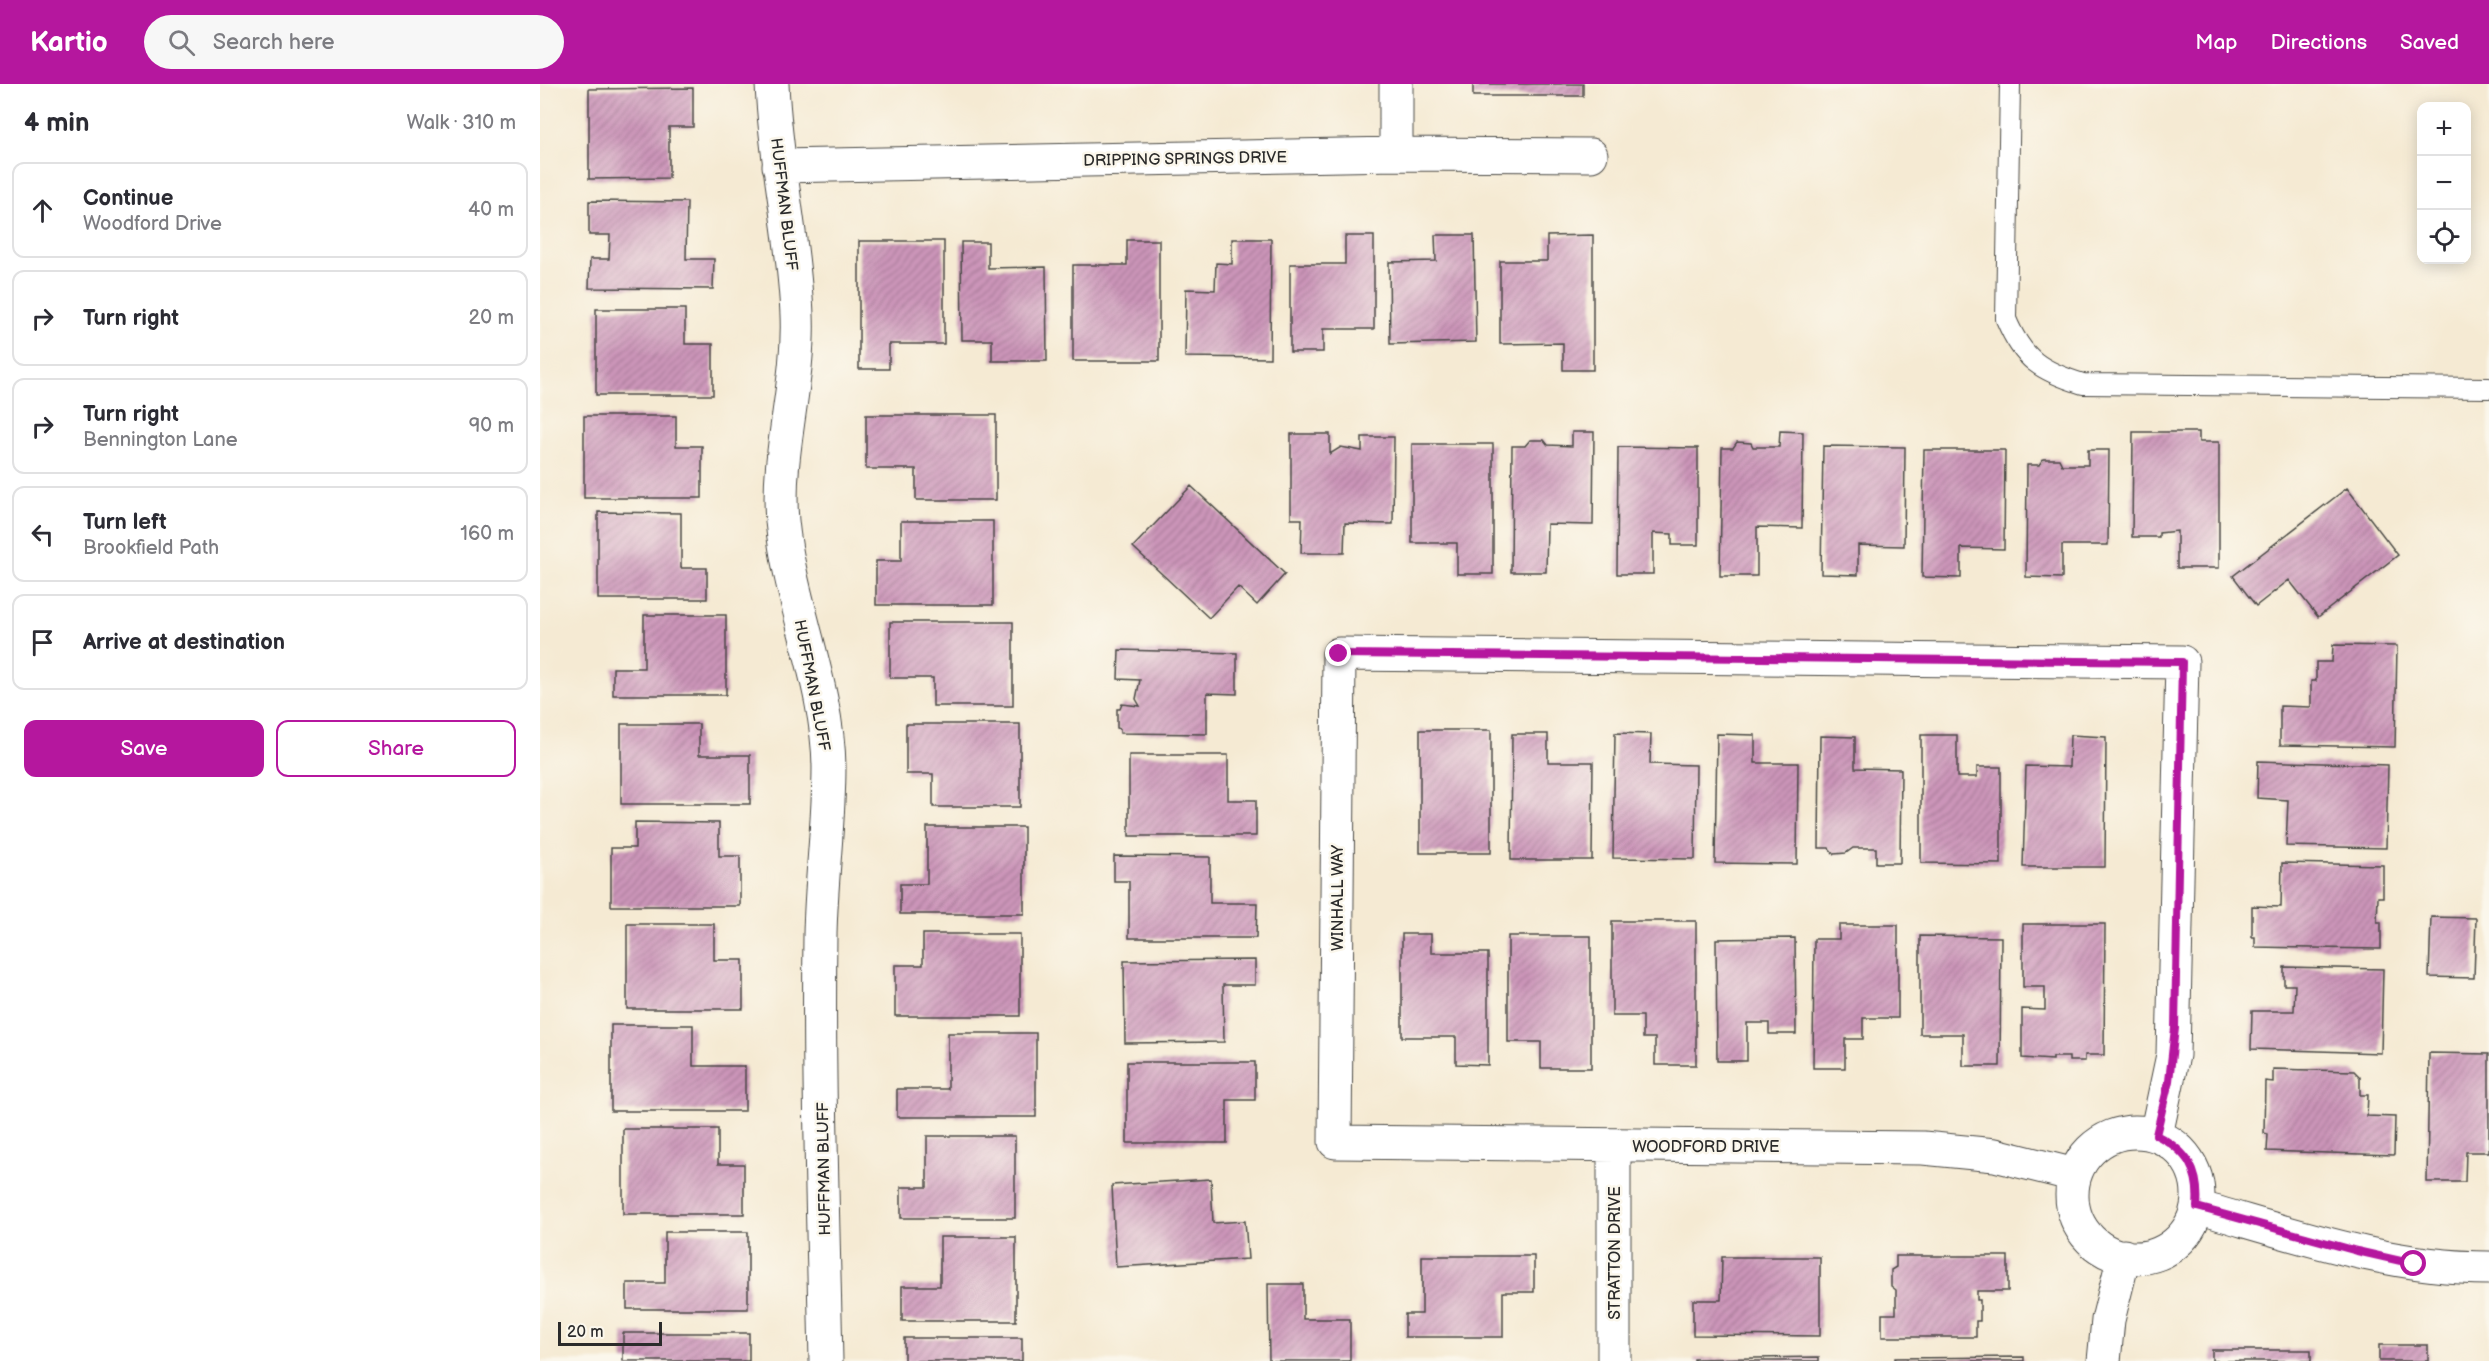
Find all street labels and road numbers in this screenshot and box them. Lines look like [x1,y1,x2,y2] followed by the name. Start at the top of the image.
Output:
[766,137,801,272] street label: HUFFMAN BLUFF
[1083,148,1287,171] street label: DRIPPING SPRINGS DRIVE
[789,618,834,753] street label: HUFFMAN BLUFF
[1329,844,1348,951] street label: WINHALL WAY
[814,1102,835,1236] street label: HUFFMAN BLUFF
[1632,1138,1780,1157] street label: WOODFORD DRIVE
[1606,1186,1625,1320] street label: STRATTON DRIVE

